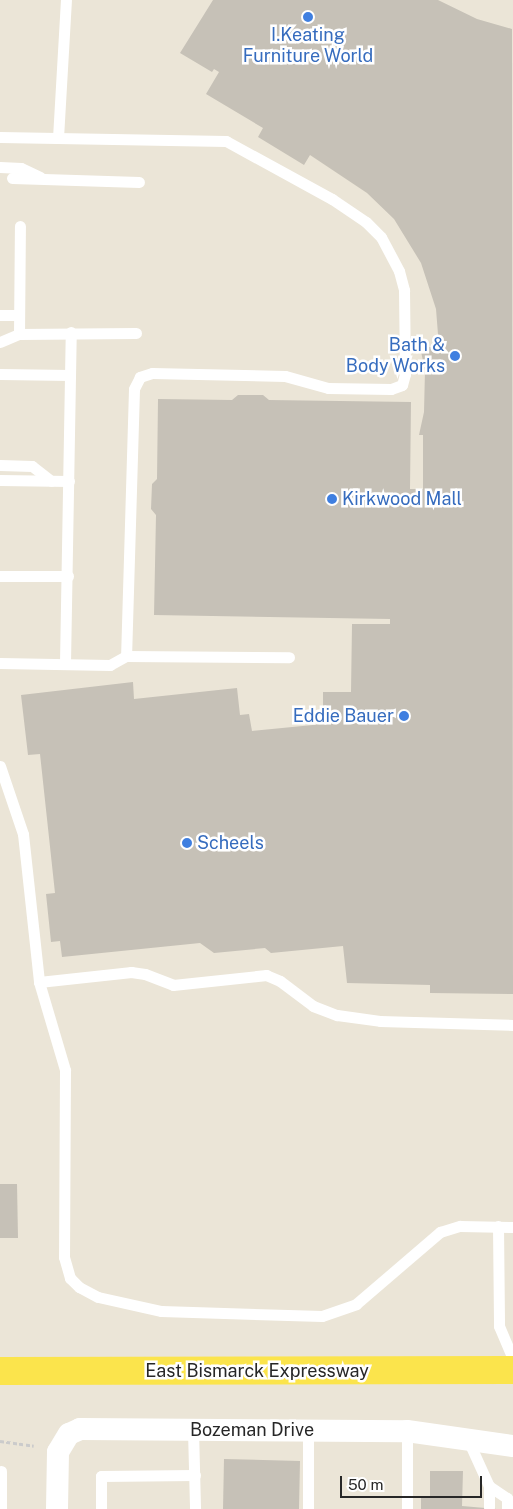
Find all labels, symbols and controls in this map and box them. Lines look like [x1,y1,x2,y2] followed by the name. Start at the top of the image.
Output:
[302,11,314,23] marker: I.Keating Furniture World
[242,25,374,68] place label: I.Keating Furniture World
[345,335,445,378] place label: Bath & Body Works
[449,350,461,362] marker: Bath & Body Works
[342,488,462,510] place label: Kirkwood Mall
[326,493,338,505] marker: Kirkwood Mall
[293,705,394,727] place label: Eddie Bauer
[398,710,410,722] marker: Eddie Bauer
[197,832,264,854] place label: Scheels
[181,837,193,849] marker: Scheels
[145,1360,369,1382] street label: East Bismarck Expressway
[190,1419,314,1441] street label: Bozeman Drive
[343,1466,486,1498] scale bar
[348,1476,383,1493] text: 50 m

